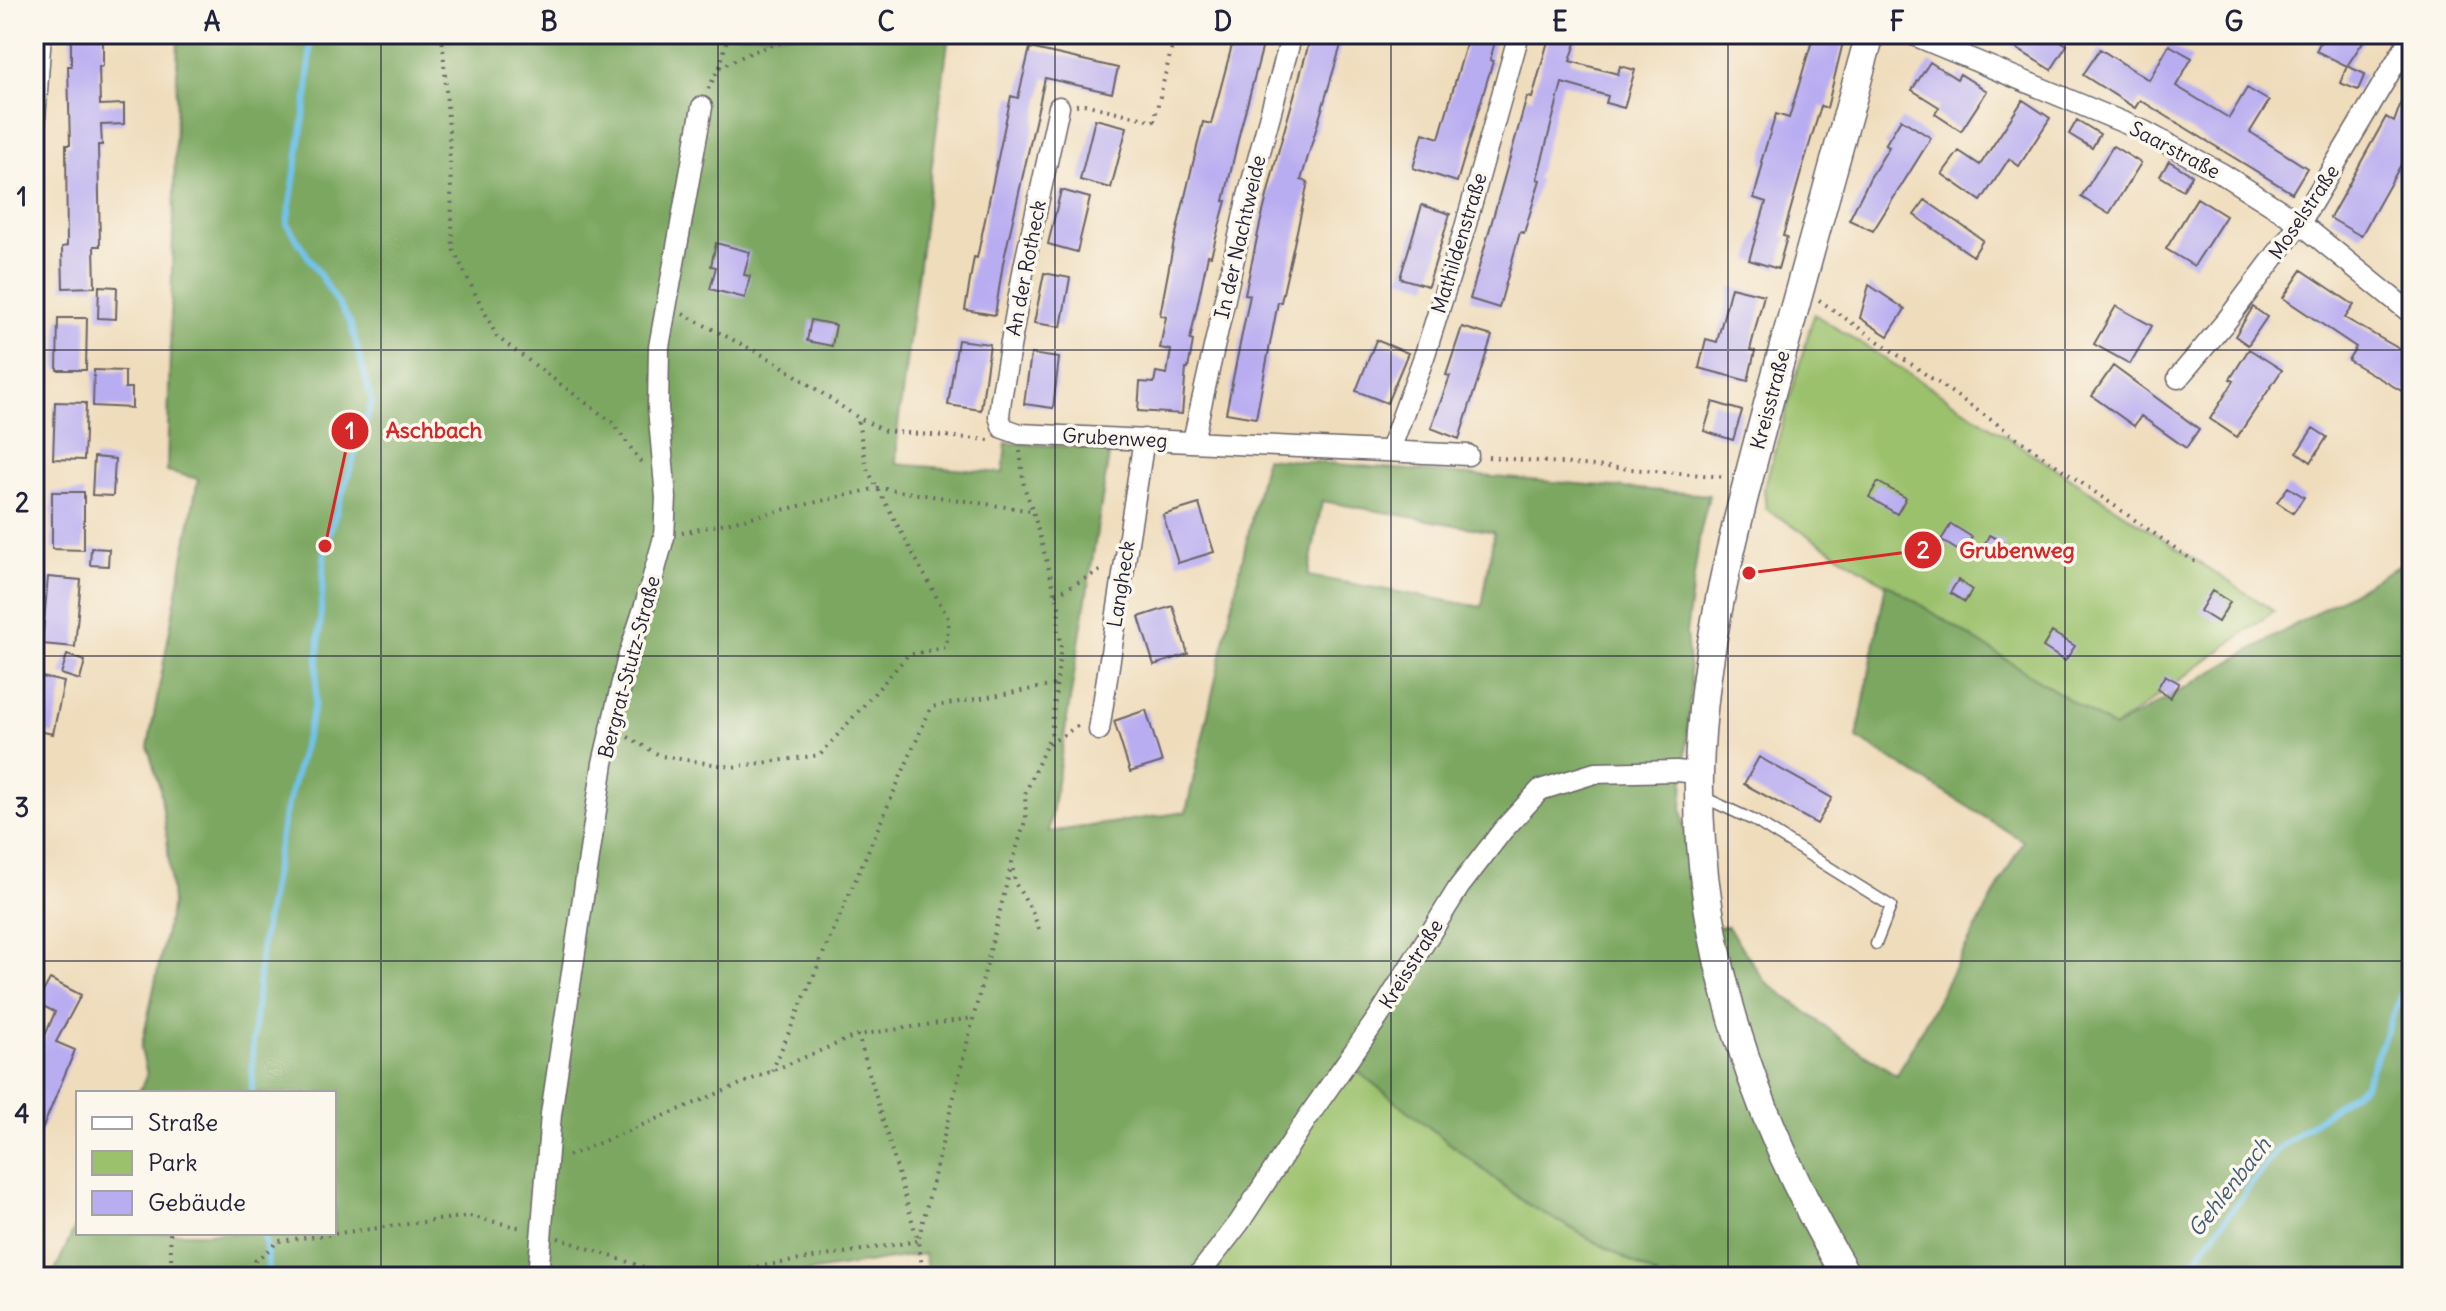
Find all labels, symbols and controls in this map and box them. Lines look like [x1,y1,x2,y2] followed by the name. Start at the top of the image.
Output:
[204,5,221,38] text: A
[540,5,558,38] text: B
[877,5,895,38] text: C
[1214,5,1232,38] text: D
[1552,5,1568,38] text: E
[1890,5,1905,38] text: F
[2225,5,2244,38] text: G
[2126,115,2225,184] street label: Saarstraße
[1209,153,1270,321] street label: In der Nachtweide
[2263,160,2344,264] street label: Moselstraße
[1425,170,1492,316] street label: Mathildenstraße
[17,180,27,213] text: 1
[1000,198,1051,338] street label: An der Rotheck
[1744,348,1795,452] street label: Kreisstraße
[330,408,498,454] callout: Aschbach
[345,415,355,445] text: 1
[386,416,483,444] text: Aschbach
[1062,422,1168,453] street label: Grubenweg
[15,486,29,519] text: 2
[1903,527,2091,573] callout: Grubenweg
[1916,534,1930,564] text: 2
[1959,536,2075,564] text: Grubenweg
[1101,539,1140,629] street label: Langheck
[592,573,665,761] street label: Bergrat-Stutz-Straße
[15,791,29,824] text: 3
[1373,914,1448,1013] street label: Kreisstraße
[76,1091,336,1235] legend
[14,1097,30,1130] text: 4
[148,1107,218,1137] text: Straße
[2182,1131,2277,1242] water label: Gehlenbach
[148,1147,198,1177] text: Park
[148,1187,246,1217] text: Gebäude

